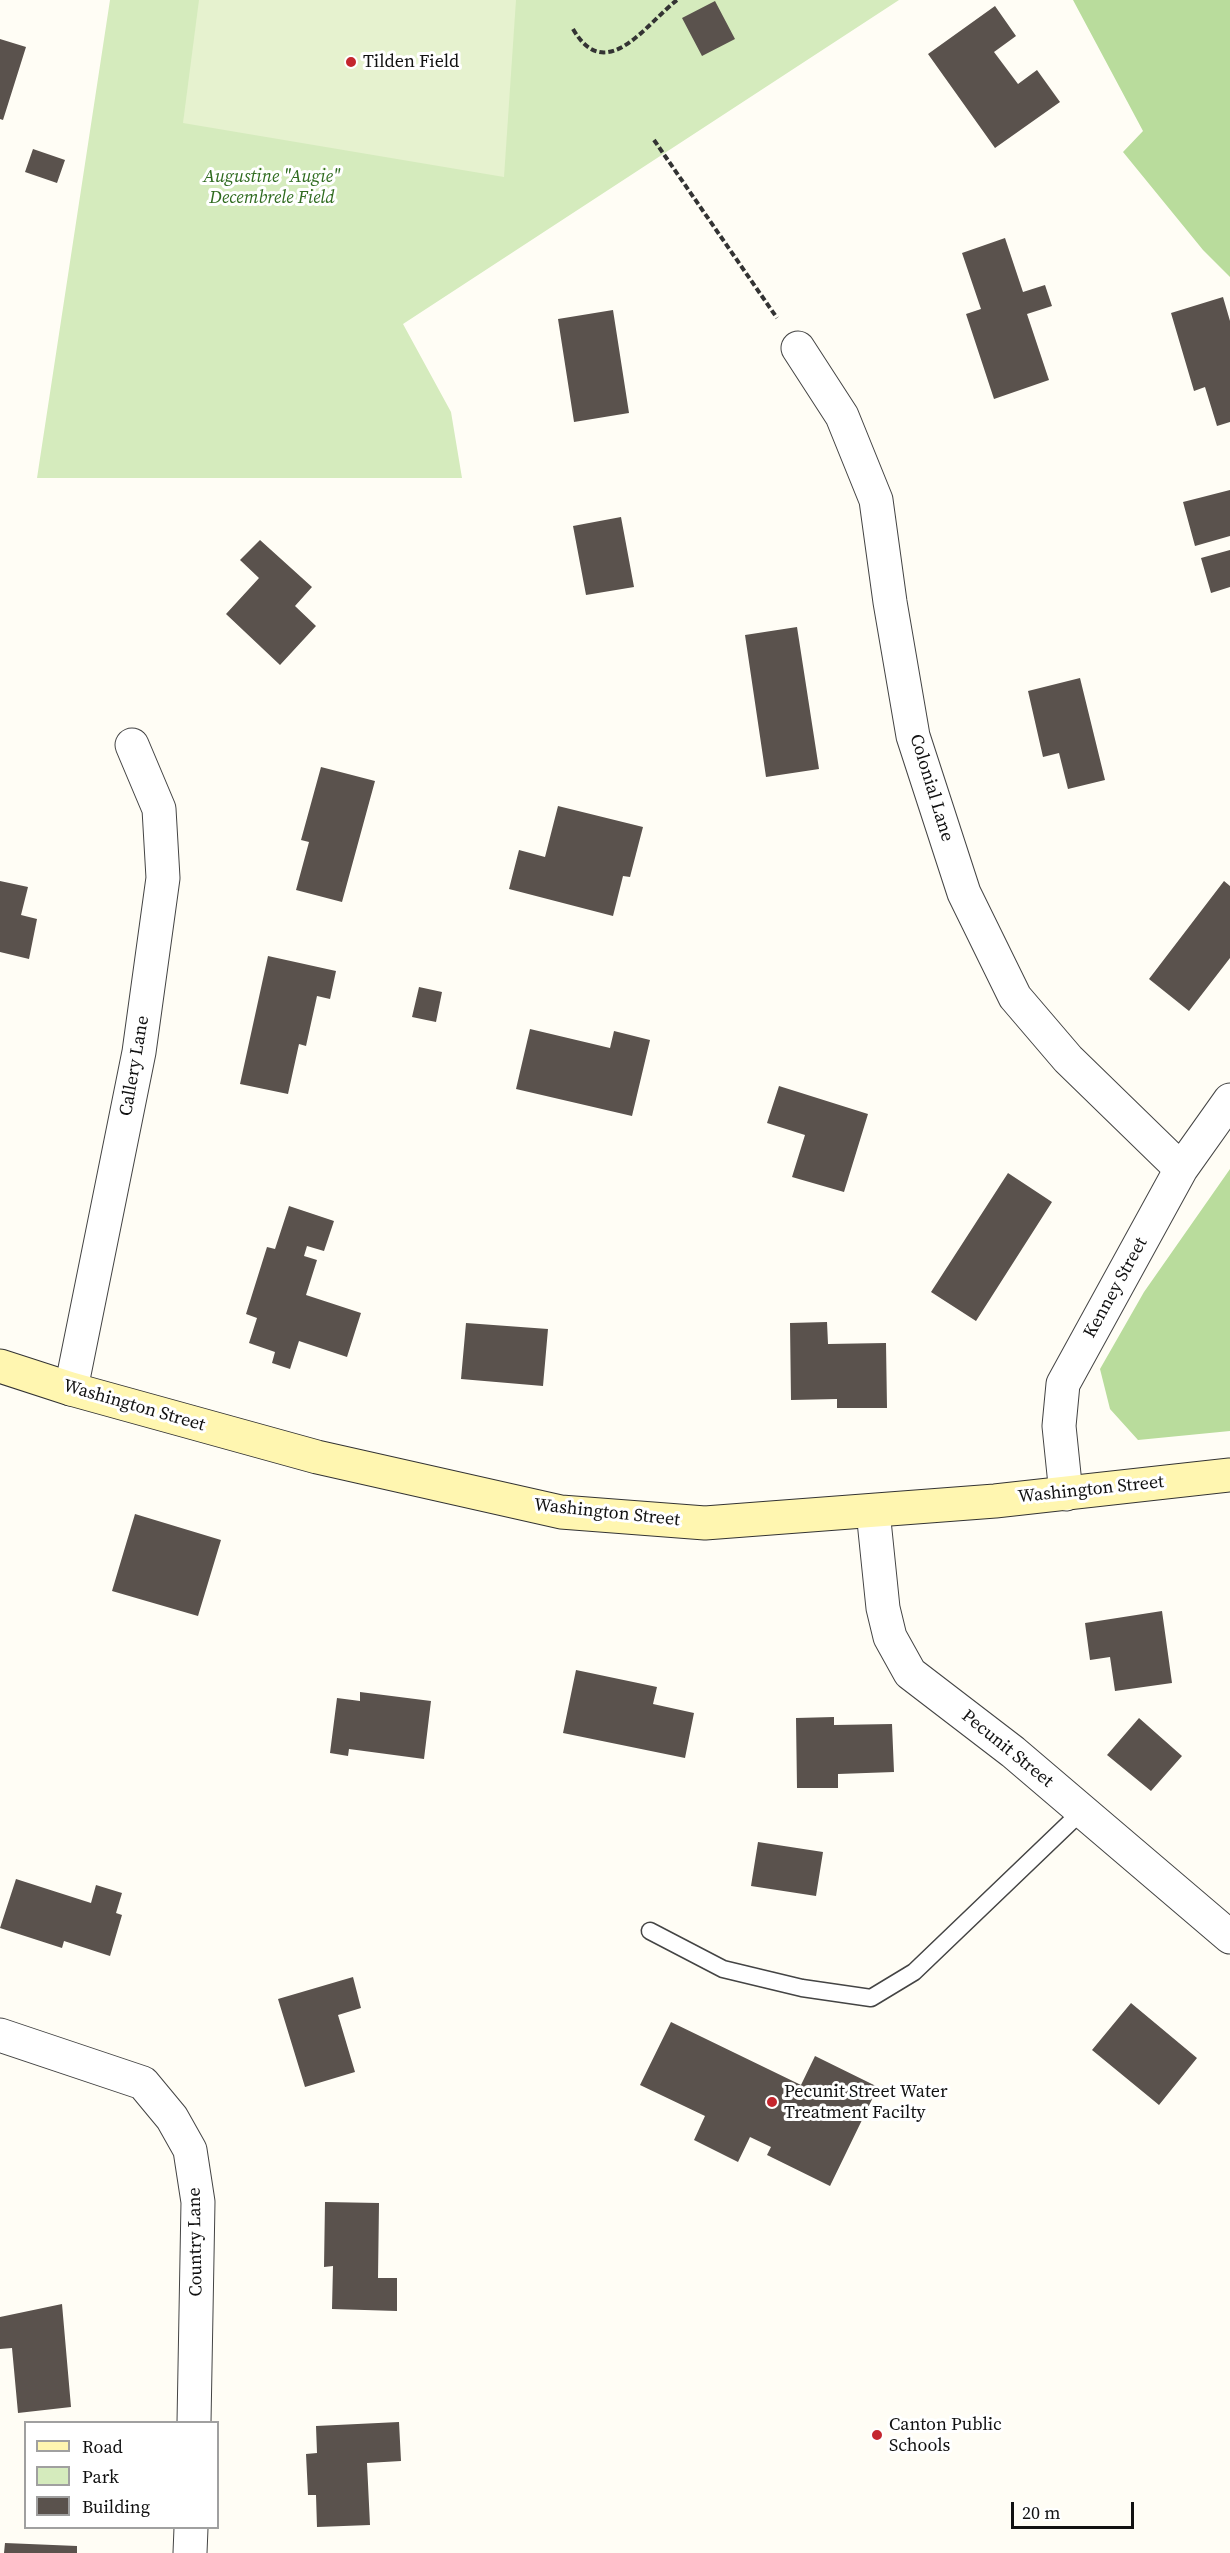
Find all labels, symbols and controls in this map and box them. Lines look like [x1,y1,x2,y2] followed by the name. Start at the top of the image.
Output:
[363,51,459,73] place label: Tilden Field
[344,55,358,69] marker: Tilden Field
[203,166,341,208] park label: Augustine "Augie" Decembrele Field
[904,732,958,844] street label: Colonial Lane
[116,1014,154,1118] street label: Callery Lane
[1080,1234,1152,1342] street label: Kenney Street
[61,1375,207,1437] street label: Washington Street
[1017,1472,1165,1508] street label: Washington Street
[533,1495,681,1531] street label: Washington Street
[957,1706,1057,1792] street label: Pecunit Street
[784,2081,948,2124] place label: Pecunit Street Water Treatment Facilty
[765,2095,779,2109] marker: Pecunit Street Water Treatment Facilty
[184,2187,208,2297] street label: Country Lane
[889,2414,1002,2456] place label: Canton Public Schools
[24,2421,219,2529] legend
[870,2428,884,2442] marker: Canton Public Schools
[82,2434,123,2459] text: Road
[82,2464,119,2489] text: Park
[1014,2490,1137,2528] scale bar
[82,2494,150,2519] text: Building
[1022,2500,1060,2525] text: 20 m

